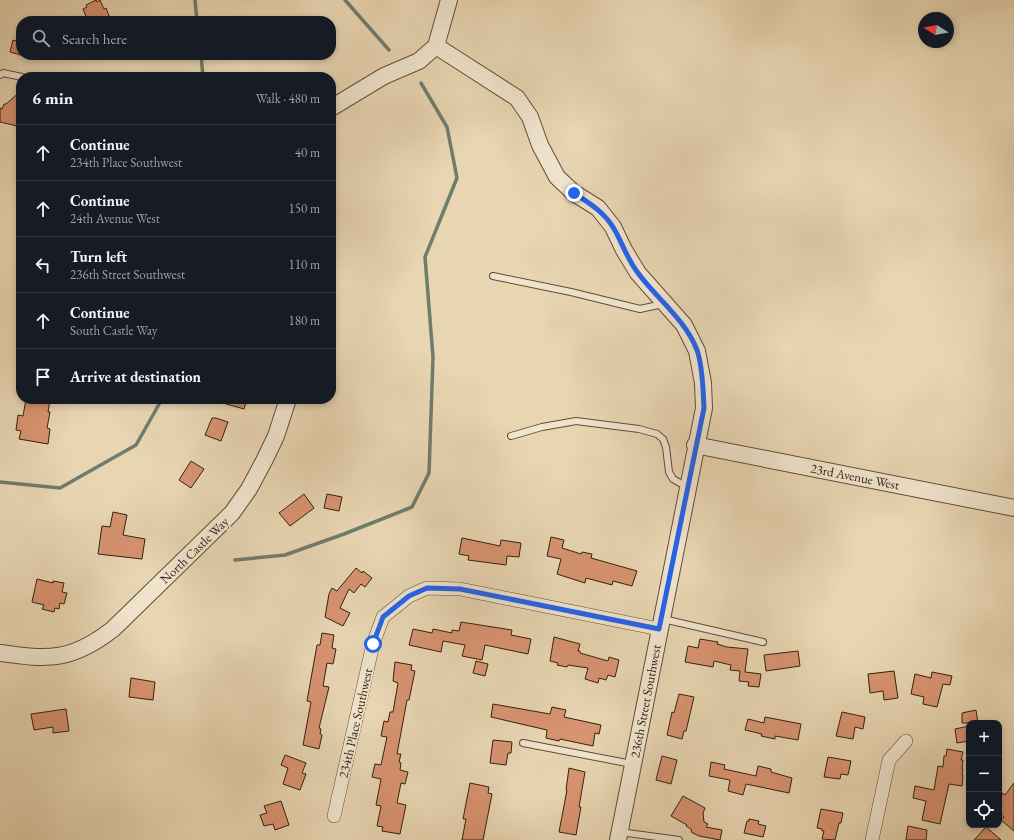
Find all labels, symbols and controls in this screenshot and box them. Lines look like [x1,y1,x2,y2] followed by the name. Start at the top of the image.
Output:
[918,12,954,48] north arrow
[16,16,336,60] search box
[30,27,52,49] icon: search
[62,29,127,48] text: Search here
[32,87,73,109] text: 6 min
[256,90,320,107] text: Walk · 480 m
[70,135,130,154] text: Continue
[32,142,54,164] icon: ahead
[295,144,320,161] text: 40 m
[70,154,182,171] text: 234th Place Southwest
[565,184,583,202] route end
[70,191,130,210] text: Continue
[32,198,54,220] icon: ahead
[289,200,320,217] text: 150 m
[70,210,160,227] text: 24th Avenue West
[70,247,127,266] text: Turn left
[32,254,54,276] icon: left
[289,256,320,273] text: 110 m
[70,266,185,283] text: 236th Street Southwest
[70,303,130,322] text: Continue
[32,310,54,332] icon: ahead
[289,312,320,329] text: 180 m
[70,322,158,339] text: South Castle Way
[32,366,54,388] icon: arrive
[70,367,201,386] text: Arrive at destination
[809,460,901,493] street label: 23rd Avenue West
[156,513,233,587] street label: North Castle Way
[364,635,382,653] route start
[626,643,665,759] street label: 236th Street Southwest
[335,667,376,780] street label: 234th Place Southwest
[966,720,1002,828] map controls
[966,720,1002,756] button: +
[966,756,1002,792] button: −
[966,792,1002,828] button: locate

